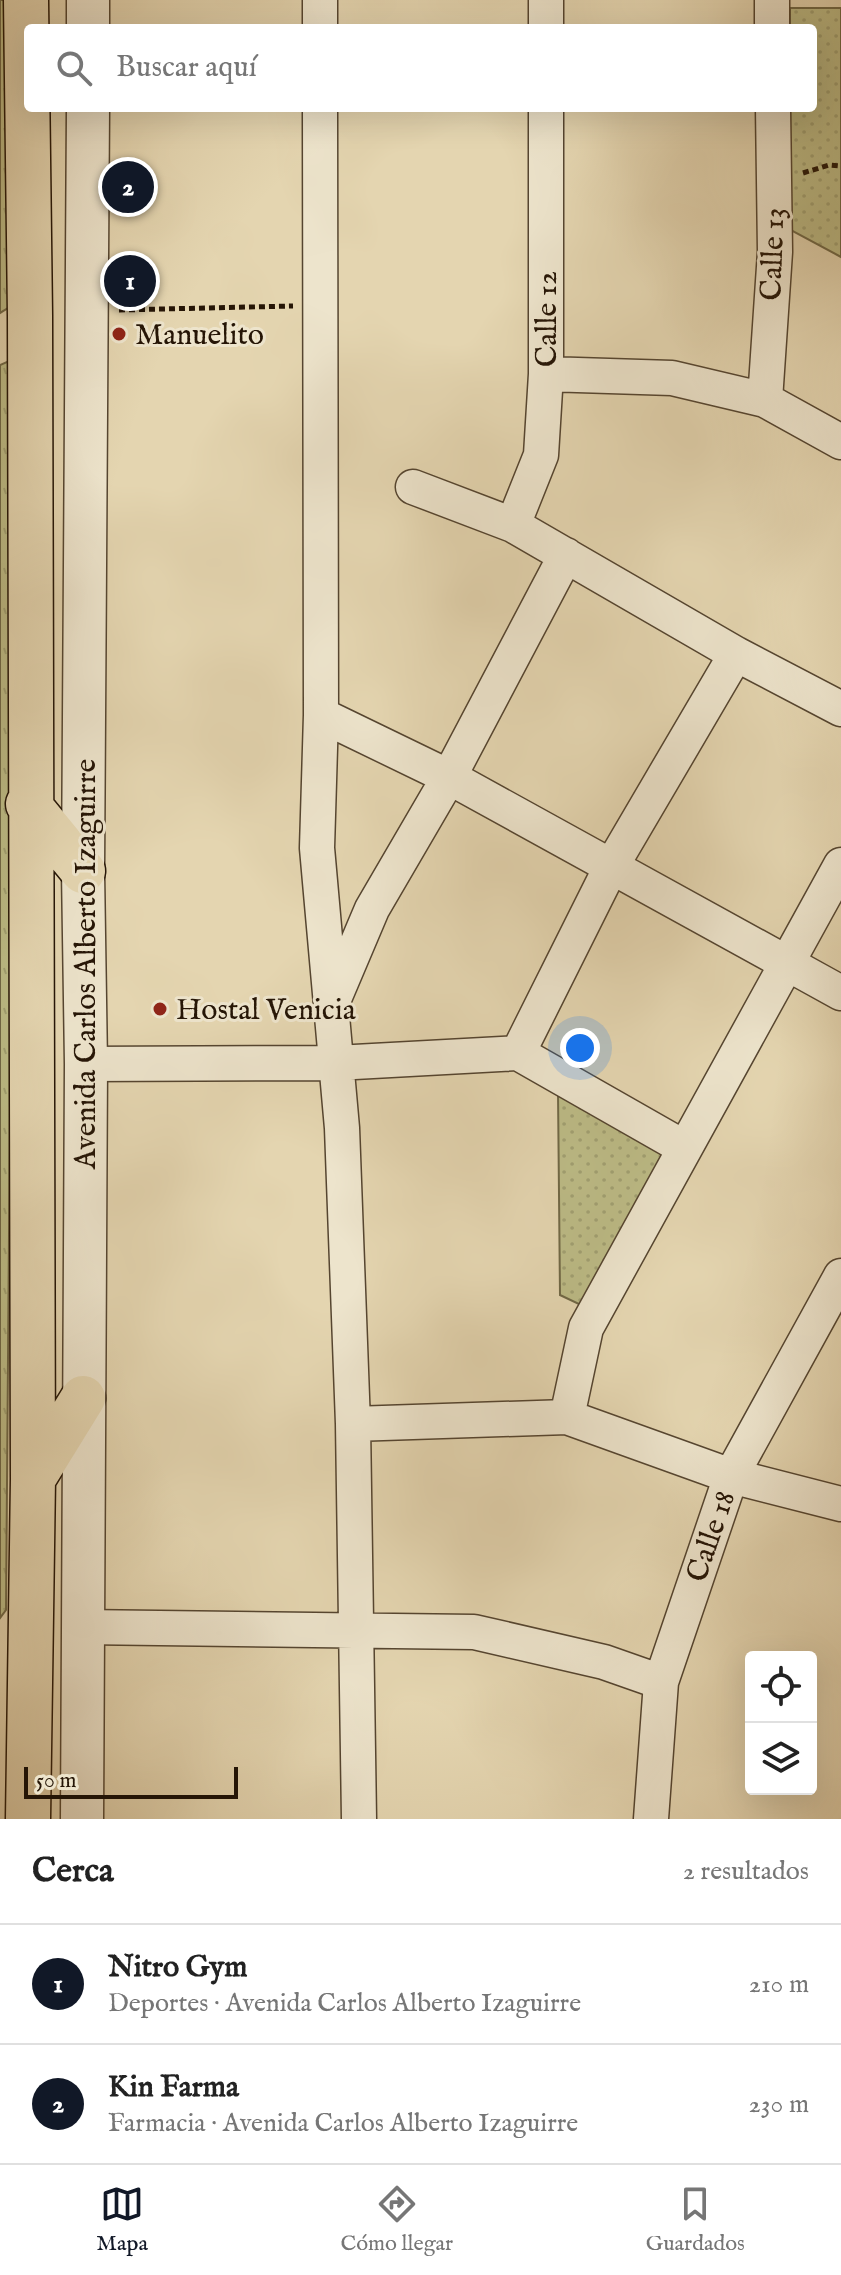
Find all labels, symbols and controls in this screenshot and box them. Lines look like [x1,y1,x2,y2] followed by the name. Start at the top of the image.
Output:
[24,24,817,112] search box
[52,46,96,90] icon: search
[116,49,257,87] text: Buscar aquí
[102,157,154,217] pin: 2
[753,207,795,301] street label: Calle 13
[104,251,156,311] pin: 1
[529,271,567,367] street label: Calle 12
[135,317,264,355] place label: Manuelito
[110,325,128,343] marker: Manuelito
[68,759,106,1170] street label: Avenida Carlos Alberto Izaguirre
[176,992,356,1030] place label: Hostal Venicia
[151,1000,169,1018] marker: Hostal Venicia
[560,1028,600,1068] your location
[679,1486,745,1587] street label: Calle 18
[745,1651,817,1795] map controls
[745,1651,817,1723] button: locate
[745,1723,817,1795] button: layers
[24,1763,238,1799] scale bar
[36,1767,77,1795] text: 50 m
[32,1850,114,1893] text: Cerca
[683,1855,809,1888] text: 2 resultados
[108,1949,247,1987] text: Nitro Gym
[53,1968,63,2001] text: 1
[749,1968,809,2001] text: 210 m
[108,1987,581,2020] text: Deportes · Avenida Carlos Alberto Izaguirre
[108,2069,239,2107] text: Kin Farma
[52,2088,64,2121] text: 2
[749,2088,809,2121] text: 230 m
[108,2107,578,2140] text: Farmacia · Avenida Carlos Alberto Izaguirre
[96,2182,148,2258] tab: Mapa
[340,2182,453,2258] tab: Cómo llegar
[646,2182,745,2258] tab: Guardados

